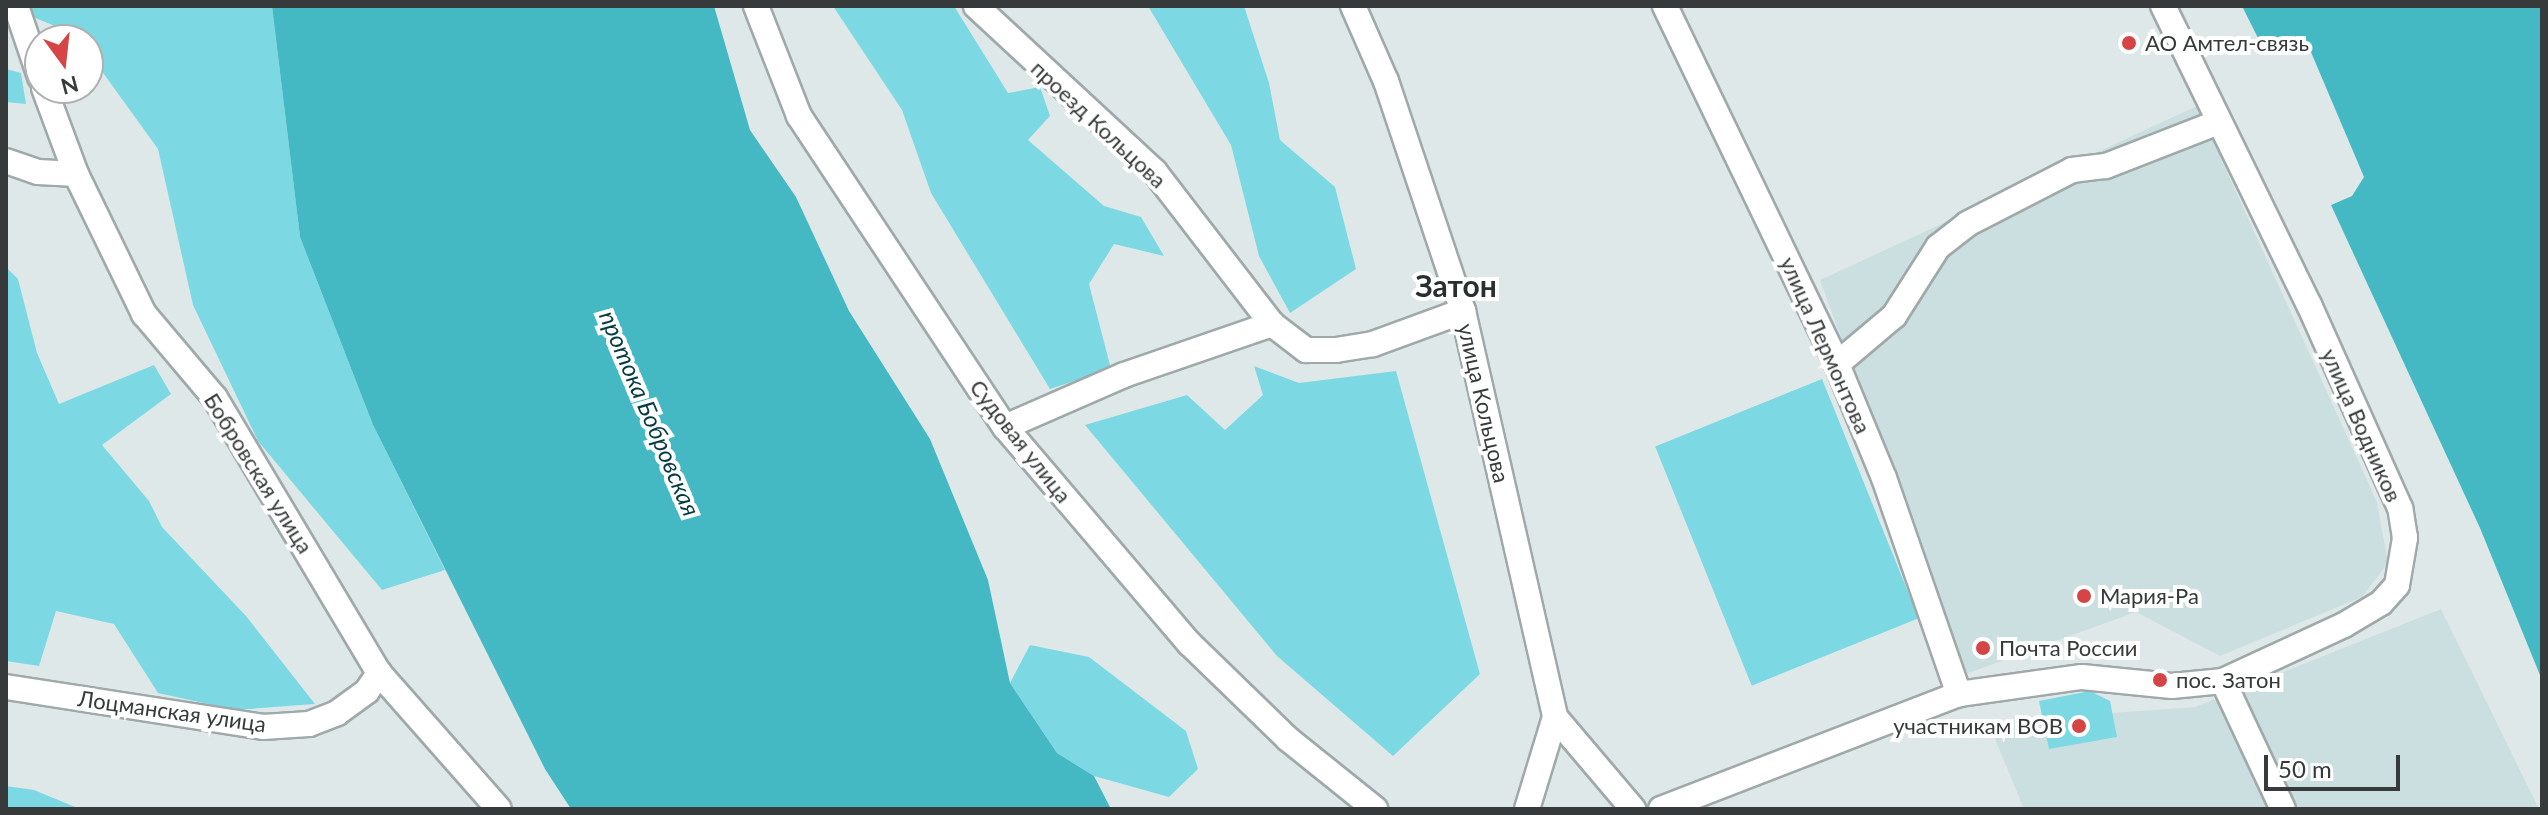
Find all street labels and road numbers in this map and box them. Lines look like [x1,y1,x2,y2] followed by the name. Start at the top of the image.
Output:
[1026,55,1172,193] street label: проезд Кольцова
[1775,253,1877,437] street label: улица Лермонтова
[1453,321,1515,485] street label: улица Кольцова
[2316,344,2408,506] street label: улица Водников
[965,374,1077,508] street label: Судовая улица
[199,388,319,558] street label: Бобровская улица
[76,685,268,737] street label: Лоцманская улица

